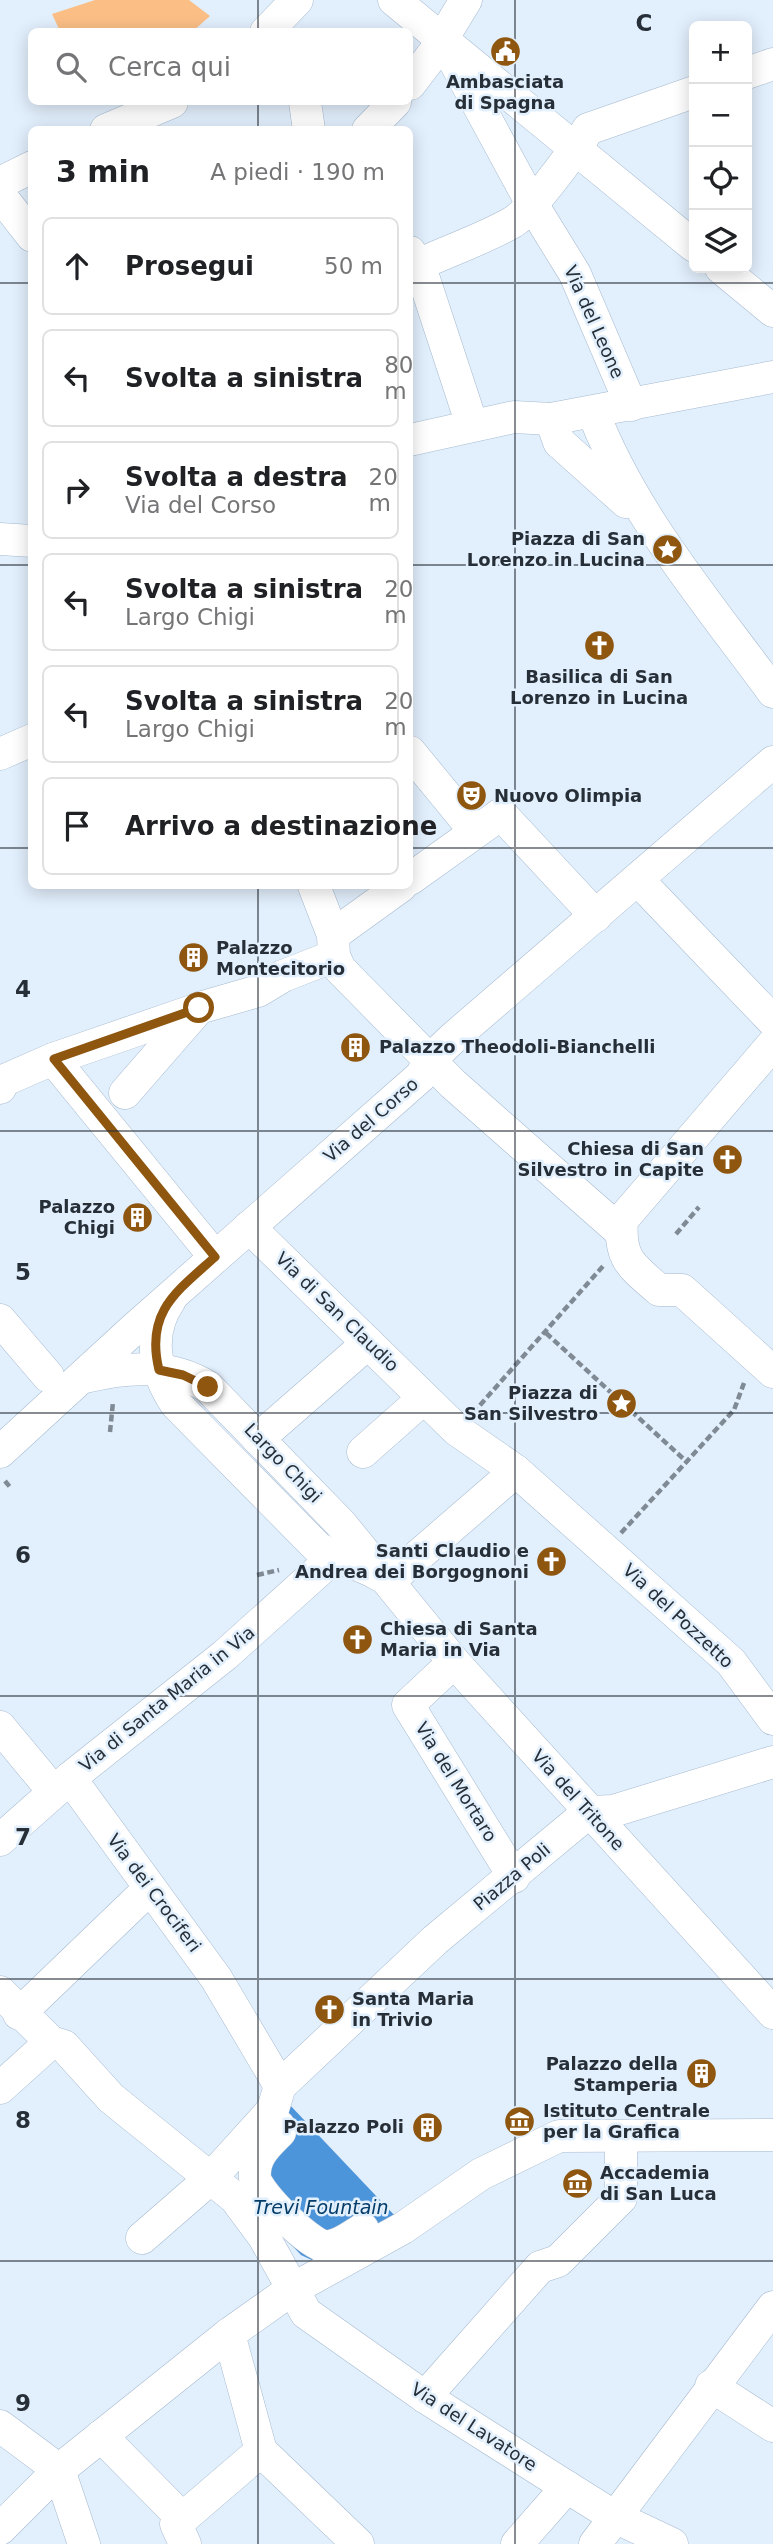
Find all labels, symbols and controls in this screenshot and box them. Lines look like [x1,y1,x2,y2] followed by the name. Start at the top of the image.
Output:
[636,10,652,36] text: C
[689,21,752,273] map controls
[689,21,752,84] button: +
[28,28,413,105] search box
[488,34,522,68] public building icon: Ambasciata di Spagna
[52,48,90,86] icon: search
[108,52,231,82] text: Cerca qui
[446,71,564,113] place label: Ambasciata di Spagna
[689,84,752,147] button: −
[689,147,752,210] button: locate
[56,154,150,189] text: 3 min
[210,159,385,185] text: A piedi · 190 m
[689,210,752,273] button: layers
[58,247,96,285] icon: ahead
[125,251,254,281] text: Prosegui
[324,253,383,279] text: 50 m
[560,262,629,381] street label: Via del Leone
[384,352,413,404] text: 80 m
[58,359,96,397] icon: left
[125,363,363,393] text: Svolta a sinistra
[125,462,348,492] text: Svolta a destra
[369,464,398,516] text: 20 m
[58,471,96,509] icon: right
[125,492,276,518] text: Via del Corso
[467,528,645,570] place label: Piazza di San Lorenzo in Lucina
[651,532,685,566] place icon: Piazza di San Lorenzo in Lucina
[125,574,363,604] text: Svolta a sinistra
[384,576,413,628] text: 20 m
[58,583,96,621] icon: left
[125,604,255,630] text: Largo Chigi
[582,629,616,663] church icon: Basilica di San Lorenzo in Lucina
[510,666,688,708] place label: Basilica di San Lorenzo in Lucina
[125,686,363,716] text: Svolta a sinistra
[384,688,413,740] text: 20 m
[58,695,96,733] icon: left
[125,716,255,742] text: Largo Chigi
[454,779,488,813] theatre icon: Nuovo Olimpia
[494,785,642,806] place label: Nuovo Olimpia
[58,807,96,845] icon: arrive
[125,811,437,841] text: Arrivo a destinazione
[216,937,345,979] place label: Palazzo Montecitorio
[176,941,210,975] building icon: Palazzo Montecitorio
[15,976,31,1002] text: 4
[183,992,214,1023] route start
[339,1030,373,1064] building icon: Palazzo Theodoli-Bianchelli
[379,1036,656,1057] place label: Palazzo Theodoli-Bianchelli
[319,1073,422,1166] street label: Via del Corso
[517,1138,704,1180] place label: Chiesa di San Silvestro in Capite
[710,1142,744,1176] church icon: Chiesa di San Silvestro in Capite
[39,1196,115,1238] place label: Palazzo Chigi
[121,1200,155,1234] building icon: Palazzo Chigi
[271,1248,403,1376] street label: Via di San Claudio
[15,1259,31,1285] text: 5
[192,1371,223,1402] route end
[464,1382,598,1424] place label: Piazza di San Silvestro
[604,1386,638,1420] place icon: Piazza di San Silvestro
[240,1419,326,1507] street label: Largo Chigi
[295,1540,529,1582] place label: Santi Claudio e Andrea dei Borgognoni
[15,1542,31,1568] text: 6
[535,1544,569,1578] church icon: Santi Claudio e Andrea dei Borgognoni
[619,1559,738,1672] street label: Via del Pozzetto
[380,1618,538,1660] place label: Chiesa di Santa Maria in Via
[75,1621,259,1776] street label: Via di Santa Maria in Via
[340,1622,374,1656] church icon: Chiesa di Santa Maria in Via
[411,1718,502,1845] street label: Via del Mortaro
[528,1745,629,1854] street label: Via del Tritone
[15,1824,31,1850] text: 7
[103,1830,206,1956] street label: Via dei Crociferi
[469,1839,554,1915] street label: Piazza Poli
[352,1988,474,2030] place label: Santa Maria in Trivio
[312,1992,346,2026] church icon: Santa Maria in Trivio
[546,2053,678,2095] place label: Palazzo della Stamperia
[684,2057,718,2091] building icon: Palazzo della Stamperia
[543,2100,710,2142] place label: Istituto Centrale per la Grafica
[503,2104,537,2138] museum icon: Istituto Centrale per la Grafica
[15,2107,31,2133] text: 8
[410,2110,444,2144] building icon: Palazzo Poli
[283,2116,404,2137] place label: Palazzo Poli
[600,2162,717,2204] place label: Accademia di San Luca
[560,2166,594,2200] museum icon: Accademia di San Luca
[253,2196,389,2218] water label: Trevi Fountain
[407,2378,541,2475] street label: Via del Lavatore
[15,2390,31,2416] text: 9

